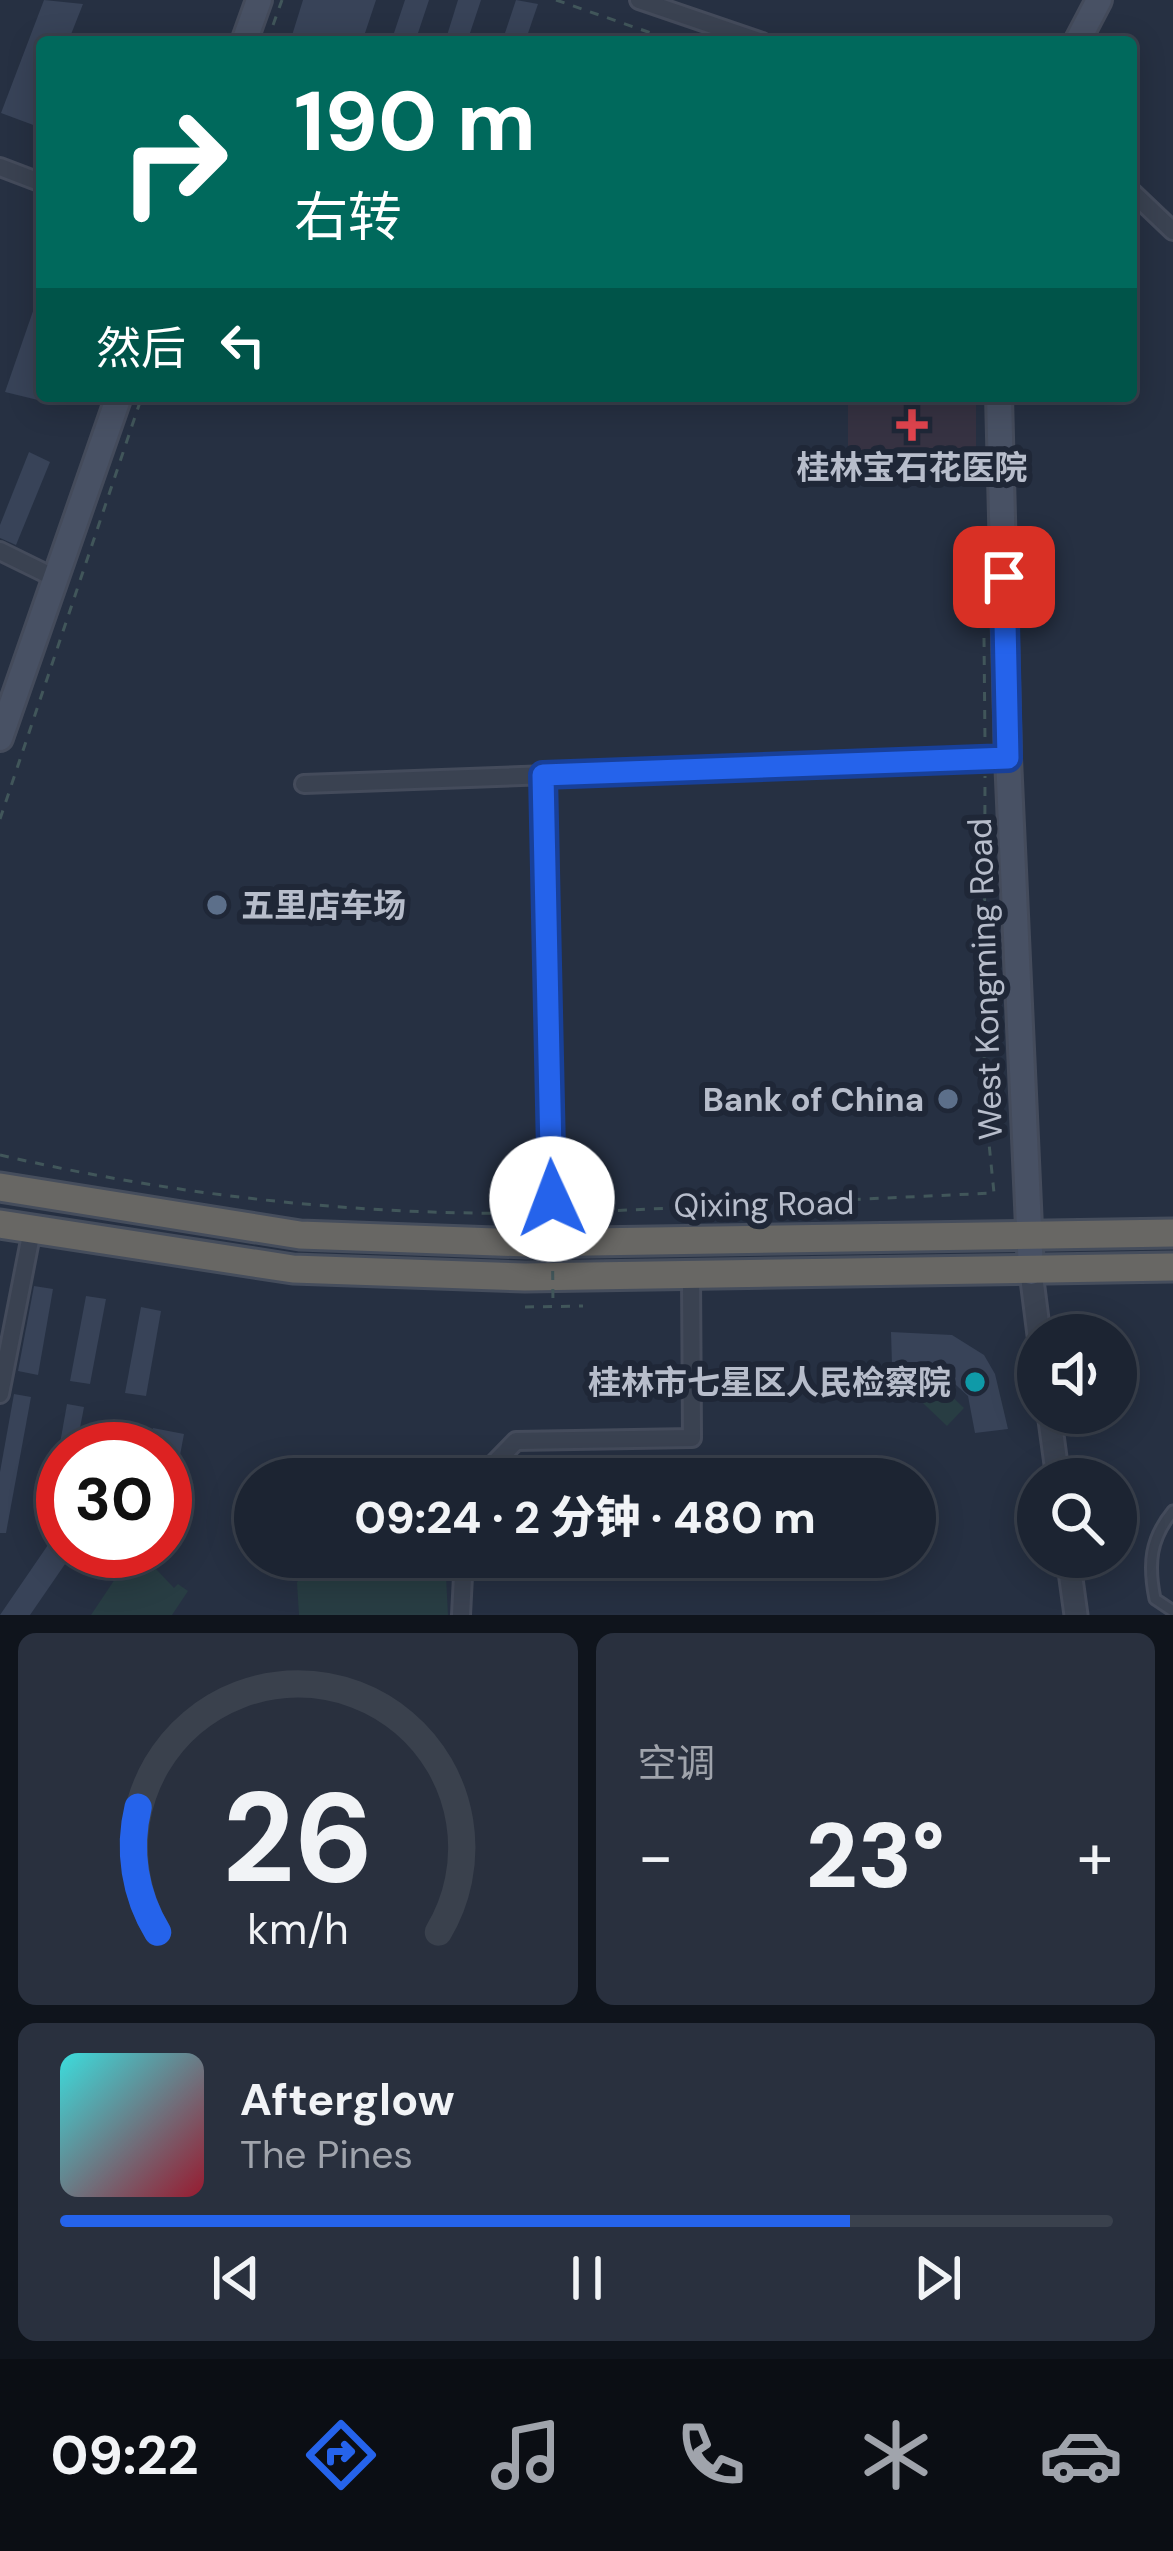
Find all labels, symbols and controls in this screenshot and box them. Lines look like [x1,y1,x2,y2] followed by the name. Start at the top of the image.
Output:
[294,67,536,176] text: 190 m
[96,84,252,240] icon: right
[294,182,402,253] text: 右转
[210,312,276,378] icon: left
[96,319,186,378] text: 然后
[896,409,928,441] marker: 桂林宝石花医院
[797,446,1028,489] place label: 桂林宝石花医院
[953,526,1055,628] pin
[971,544,1037,610] icon: arrive
[958,817,1012,1141] street label: West Kongming Road
[241,884,406,927] place label: 五里店车场
[204,892,230,918] marker: 五里店车场
[703,1078,924,1121] place label: Bank of China
[935,1086,961,1112] marker: Bank of China
[489,1136,615,1262] position arrow
[673,1181,855,1227] street label: Qixing Road
[1017,1314,1137,1578] map controls
[1017,1314,1137,1434] button: sound
[588,1361,951,1404] place label: 桂林市七星区人民检察院
[962,1369,988,1395] marker: 桂林市七星区人民检察院
[36,1422,192,1578] speed limit sign: 30
[1017,1458,1137,1578] button: search
[354,1488,816,1547] text: 09:24 · 2 分钟 · 480 m
[638,1738,716,1789] text: 空调
[222,1757,373,1920] text: 26
[806,1798,945,1915] text: 23°
[638,1814,674,1899] text: −
[1077,1814,1113,1899] text: +
[247,1901,348,1957] text: km/h
[240,2070,455,2129] text: Afterglow
[240,2129,413,2180] text: The Pines
[203,2245,269,2311] icon: previous
[554,2245,620,2311] icon: pause
[905,2245,971,2311] icon: next
[299,2413,383,2497] icon: directions
[484,2413,568,2497] icon: music
[669,2413,753,2497] icon: phone
[854,2413,938,2497] icon: climate
[1039,2413,1123,2497] icon: car
[50,2420,199,2491] text: 09:22

